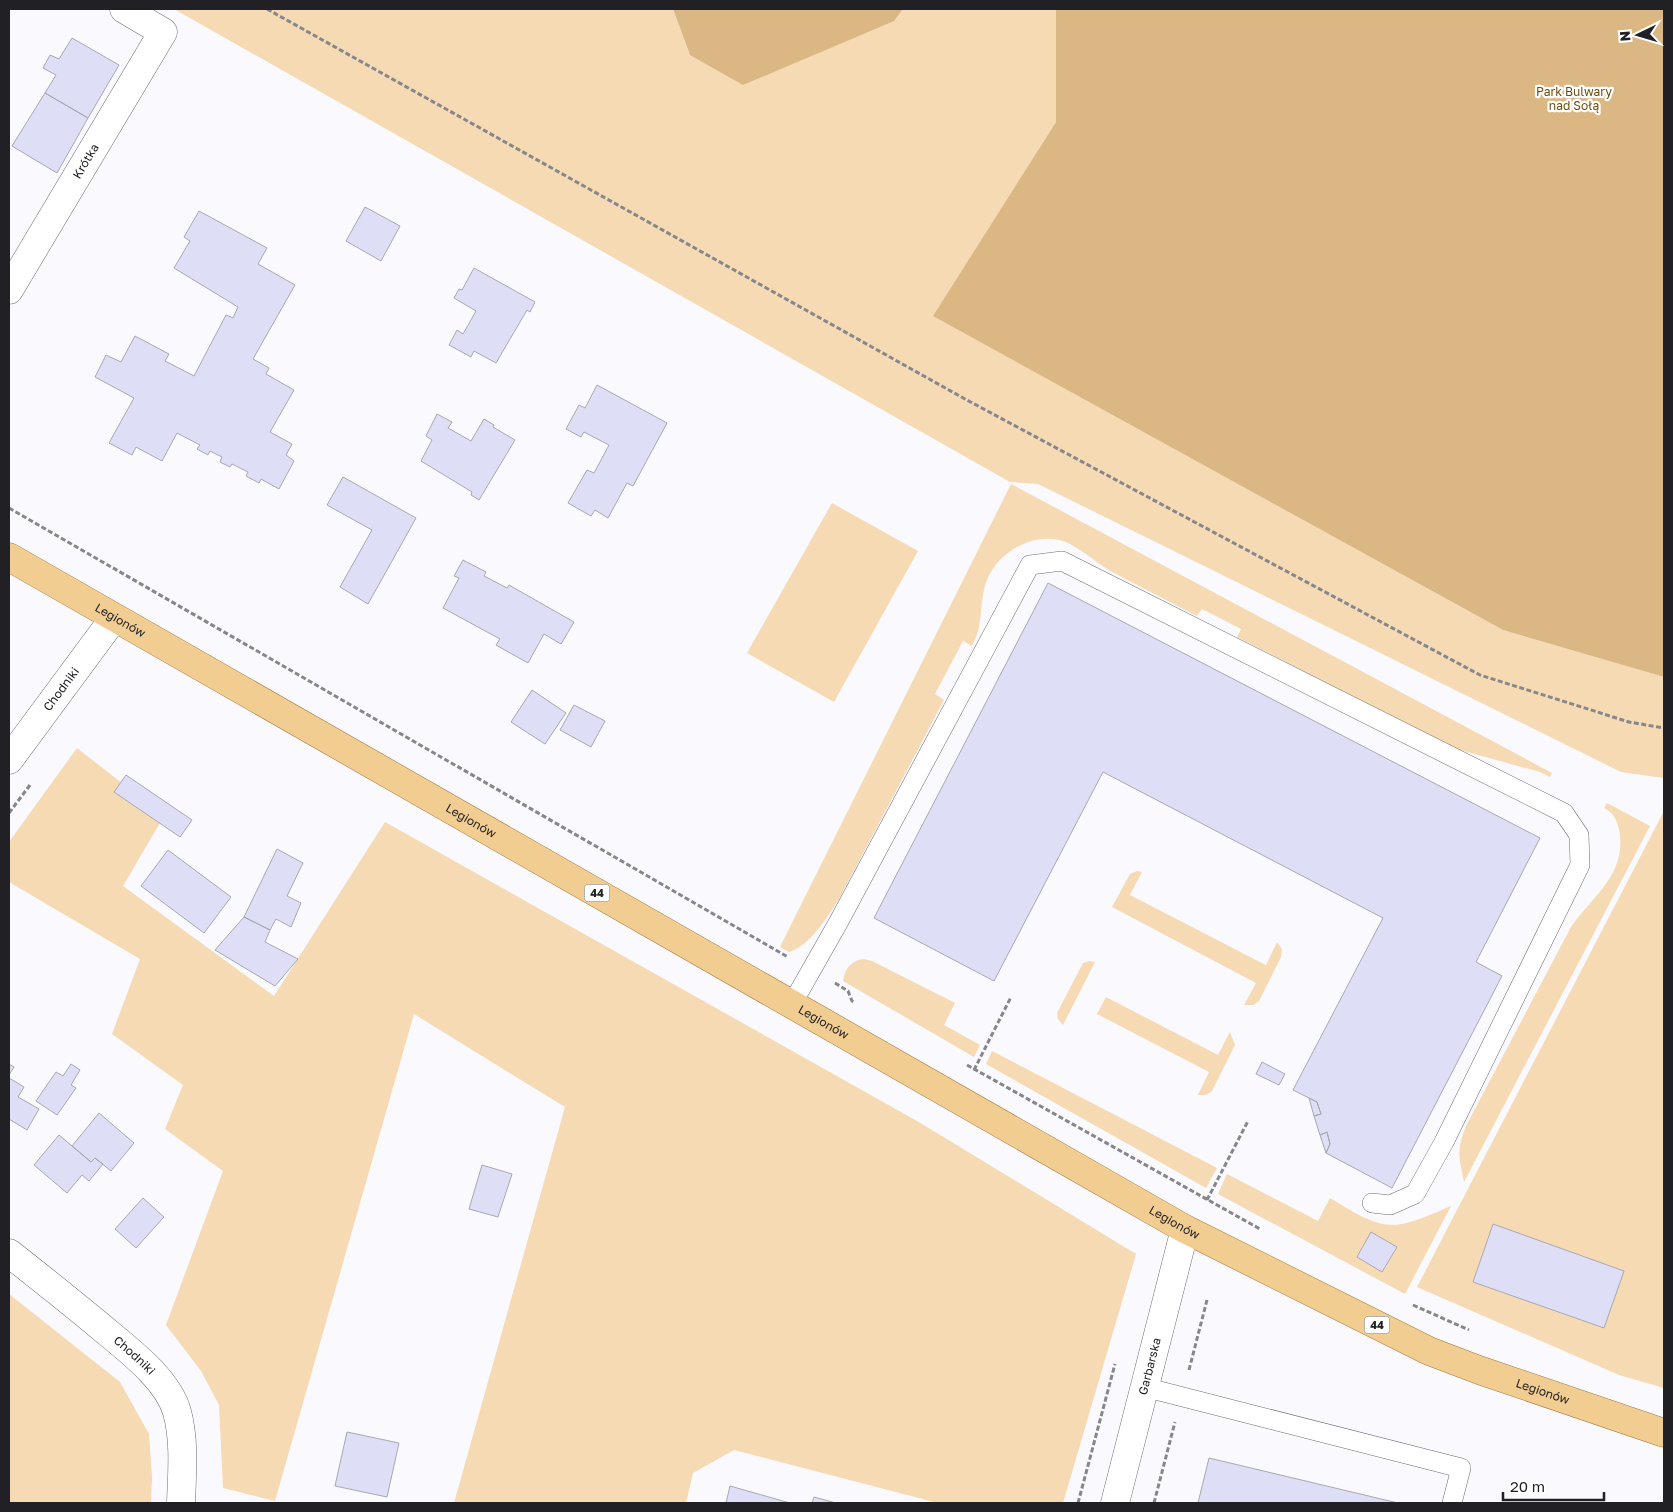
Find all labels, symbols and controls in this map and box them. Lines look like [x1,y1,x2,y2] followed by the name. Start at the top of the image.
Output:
[1613,10,1663,60] north arrow
[1616,30,1633,42] text: N
[1536,84,1612,113] park label: Park Bulwary nad Sołą
[69,141,102,181] street label: Krótka
[92,600,149,641] street label: Legionów
[40,664,82,714] street label: Chodniki
[443,800,499,841] street label: Legionów
[584,884,610,901] road number: 44
[796,1002,852,1042] street label: Legionów
[1147,1202,1203,1242] street label: Legionów
[1364,1316,1390,1334] road number: 44
[111,1333,159,1378] street label: Chodniki
[1135,1336,1164,1397] street label: Garbarska
[1514,1375,1572,1407] street label: Legionów
[1503,1470,1604,1502] scale bar
[1510,1477,1545,1495] text: 20 m

